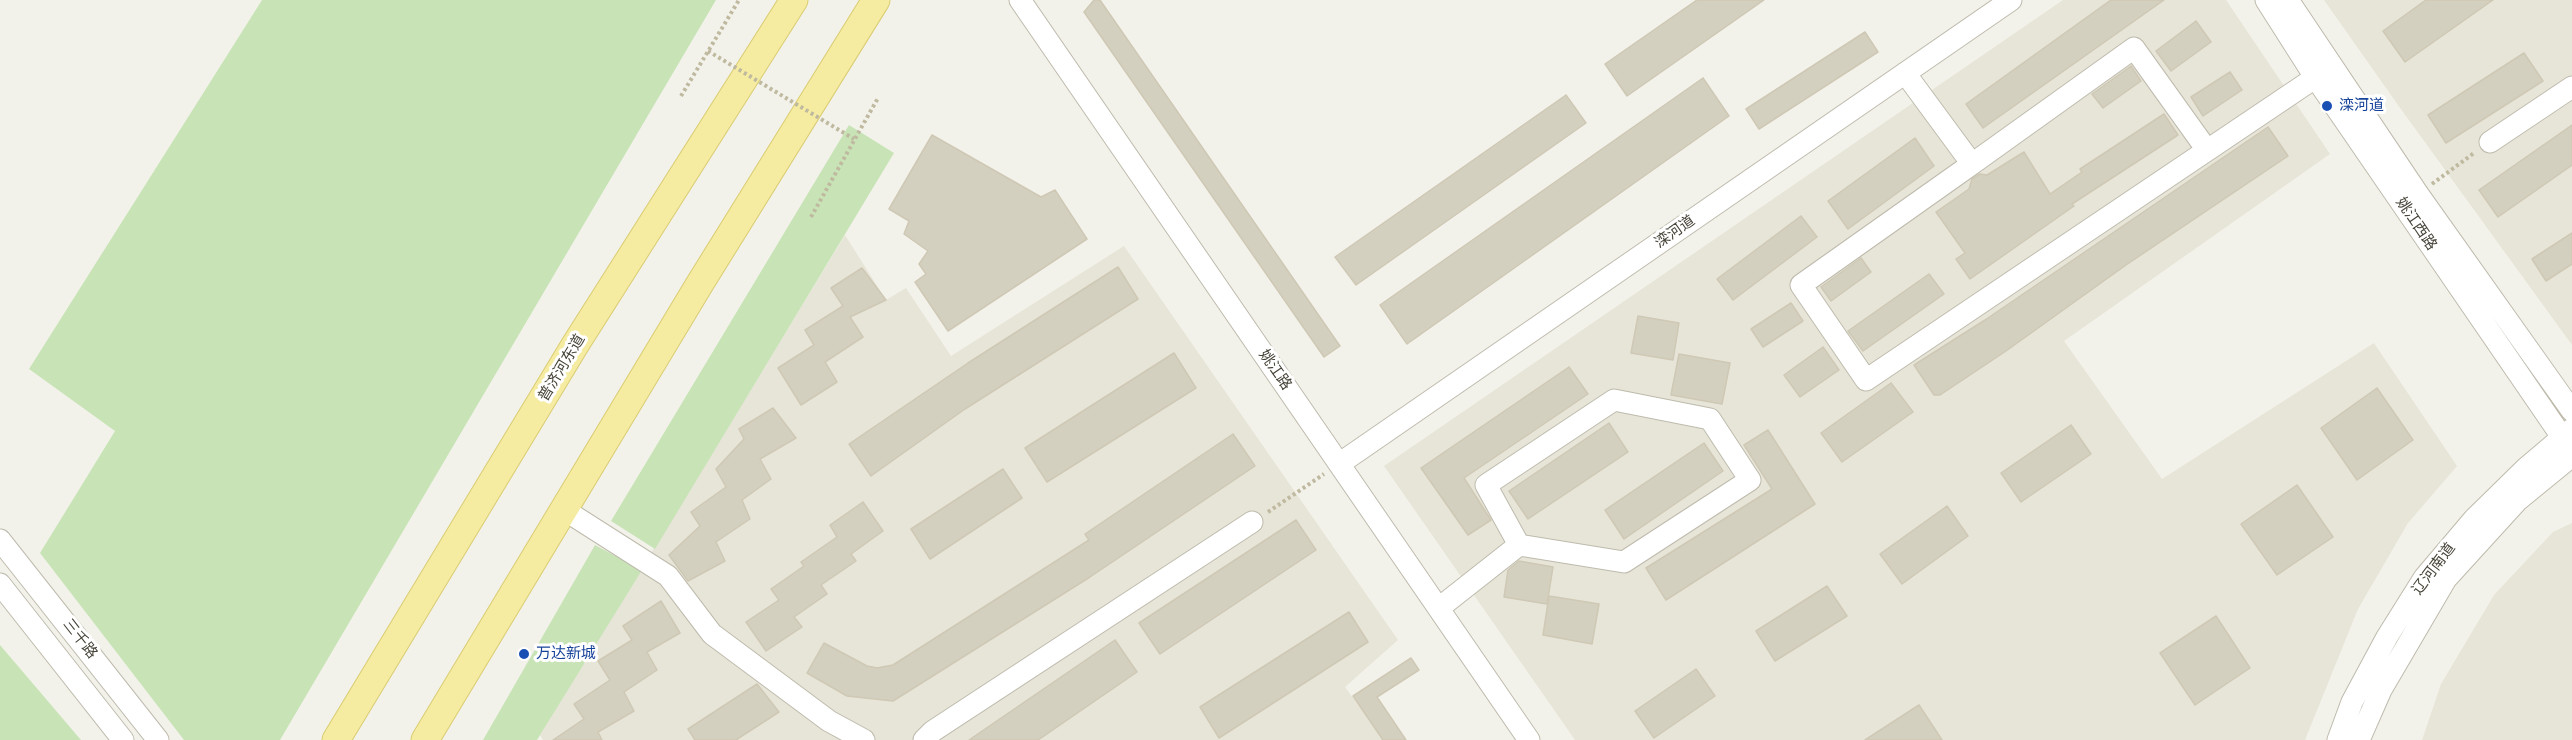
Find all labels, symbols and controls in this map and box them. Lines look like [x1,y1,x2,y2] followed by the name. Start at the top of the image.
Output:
[2339,97,2384,115] place label: 滦河道
[2320,99,2334,113] marker: 滦河道
[2392,194,2440,254] street label: 姚江西路
[1651,212,1699,252] street label: 滦河道
[535,331,589,405] street label: 普济河东道
[1255,346,1295,394] street label: 姚江路
[2409,540,2459,598] street label: 辽河南道
[59,616,101,662] street label: 三千路
[536,645,596,663] place label: 万达新城
[517,647,531,661] marker: 万达新城

